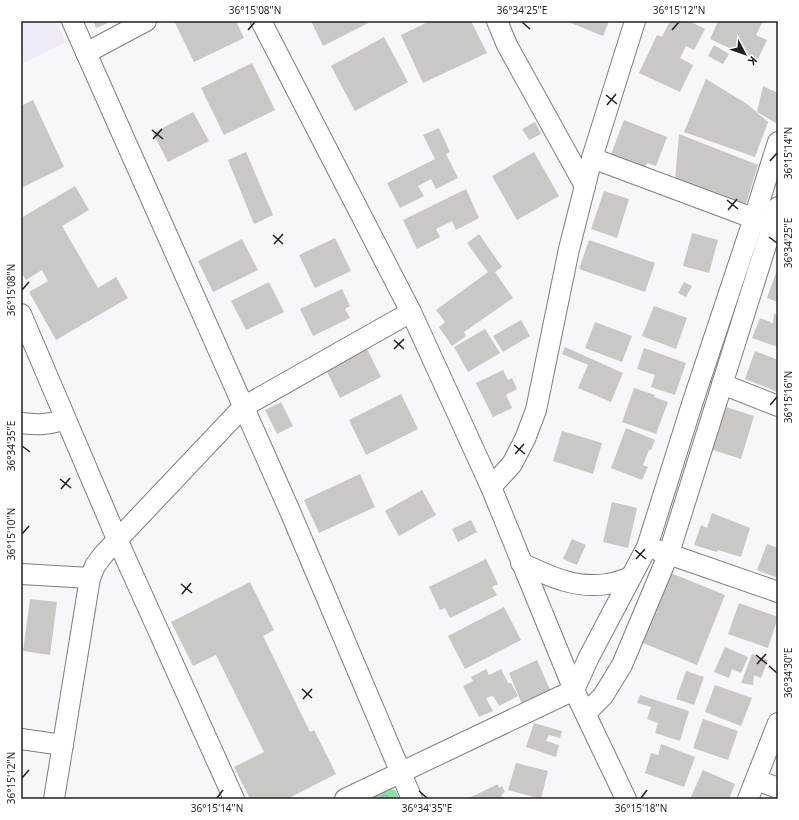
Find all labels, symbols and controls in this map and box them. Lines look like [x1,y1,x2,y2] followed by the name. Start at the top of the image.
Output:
[229,3,281,17] text: 36°15'08"N
[497,3,547,17] text: 36°34'25"E
[653,3,705,17] text: 36°15'12"N
[725,34,765,74] north arrow
[744,53,761,69] text: K
[781,127,795,179] text: 36°15'14"N
[781,218,795,268] text: 36°34'25"E
[4,264,18,316] text: 36°15'08"N
[781,371,795,423] text: 36°15'16"N
[4,421,18,471] text: 36°34'35"E
[4,508,18,560] text: 36°15'10"N
[781,648,795,698] text: 36°34'30"E
[4,752,18,804] text: 36°15'12"N
[191,801,243,815] text: 36°15'14"N
[402,801,452,815] text: 36°34'35"E
[615,801,667,815] text: 36°15'18"N

